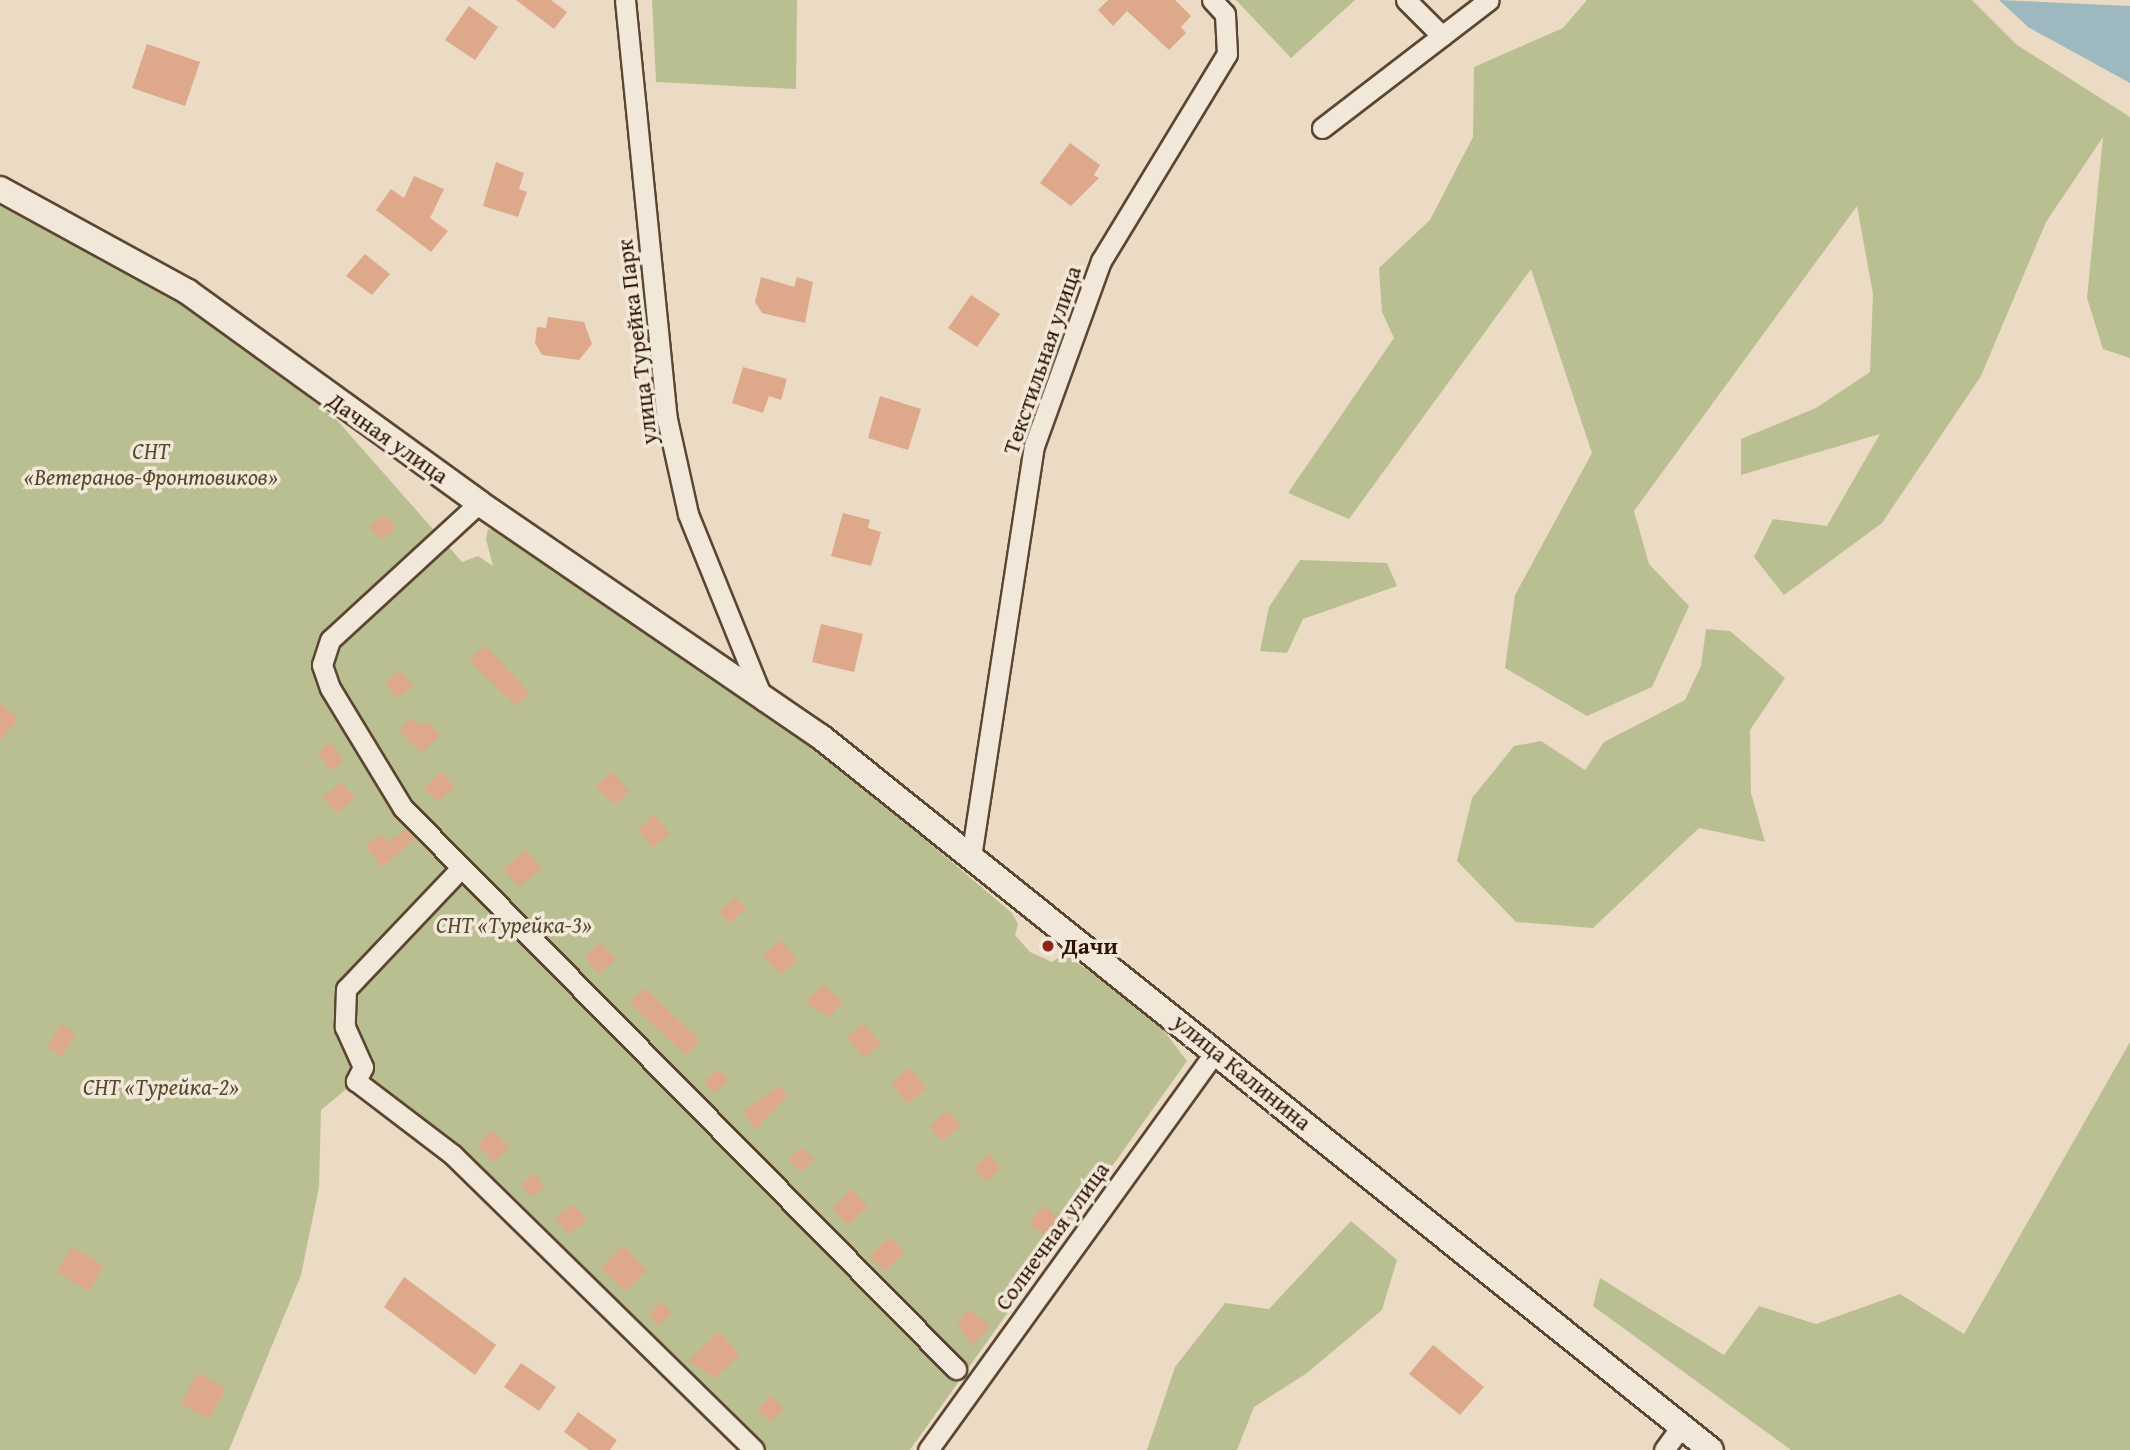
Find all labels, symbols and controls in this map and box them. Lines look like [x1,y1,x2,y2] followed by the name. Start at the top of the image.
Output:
[611,238,663,446] street label: улица Турейка Парк
[997,262,1087,458] street label: Текстильная улица
[322,386,454,490] street label: Дачная улица
[24,437,278,491] park label: СНТ «Ветеранов-Фронтовиков»
[436,911,592,939] park label: СНТ «Турейка-3»
[1062,932,1118,960] place label: Дачи
[1040,938,1056,954] marker: Дачи
[1167,1008,1317,1136] street label: улица Калинина
[83,1073,239,1101] park label: СНТ «Турейка-2»
[989,1157,1115,1315] street label: Солнечная улица

